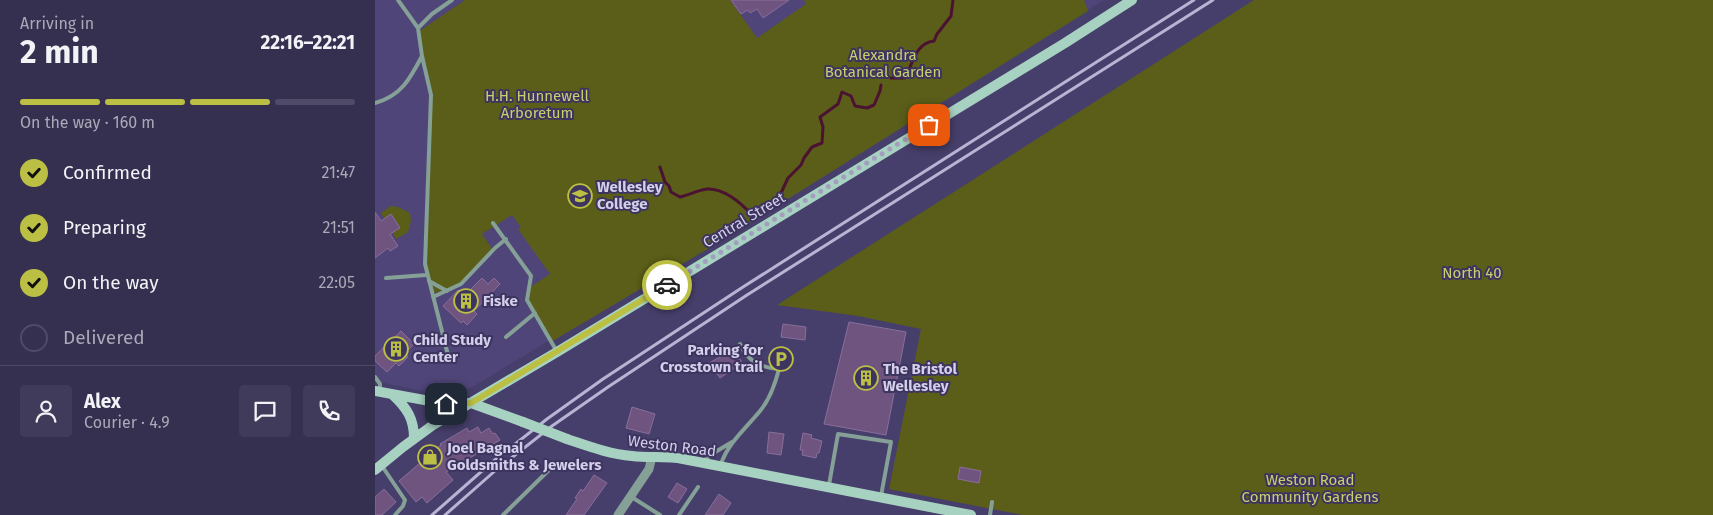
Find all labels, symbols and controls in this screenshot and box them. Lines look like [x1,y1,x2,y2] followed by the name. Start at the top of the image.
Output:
[20,14,94,33] text: Arriving in
[261,31,355,54] text: 22:16–22:21
[20,33,99,71] text: 2 min
[825,46,941,81] park label: Alexandra Botanical Garden
[485,87,590,122] park label: H.H. Hunnewell Arboretum
[908,104,950,146] pin
[915,111,943,139] icon: bag
[20,113,155,132] text: On the way · 160 m
[20,159,48,187] icon: check
[63,161,152,184] text: Confirmed
[322,163,355,182] text: 21:47
[597,178,663,213] place label: Wellesley College
[567,183,593,209] school or university icon: Wellesley College
[700,188,789,252] street label: Central Street
[20,214,48,242] icon: check
[63,216,146,239] text: Preparing
[323,218,355,237] text: 21:51
[642,260,692,310] courier
[1442,264,1502,282] park label: North 40
[20,269,48,297] icon: check
[63,271,159,294] text: On the way
[653,271,681,299] icon: car
[318,273,355,292] text: 22:05
[453,288,479,314] building icon: Fiske
[483,292,518,310] place label: Fiske
[63,326,145,349] text: Delivered
[413,331,491,366] place label: Child Study Center
[383,336,409,362] building icon: Child Study Center
[660,341,764,376] place label: Parking for Crosstown trail
[768,346,794,372] parking icon: Parking for Crosstown trail
[883,360,958,395] place label: The Bristol Wellesley
[853,365,879,391] building icon: The Bristol Wellesley
[425,383,467,425] pin
[20,385,72,437] button: person
[239,385,291,437] button: chat
[303,385,355,437] button: phone
[84,390,121,413] text: Alex
[432,390,460,418] icon: home
[84,413,170,432] text: Courier · 4.9
[627,432,717,460] street label: Weston Road
[446,439,601,474] place label: Joel Bagnal Goldsmiths & Jewelers
[417,444,443,470] shop icon: Joel Bagnal Goldsmiths & Jewelers
[1242,471,1378,506] park label: Weston Road Community Gardens

